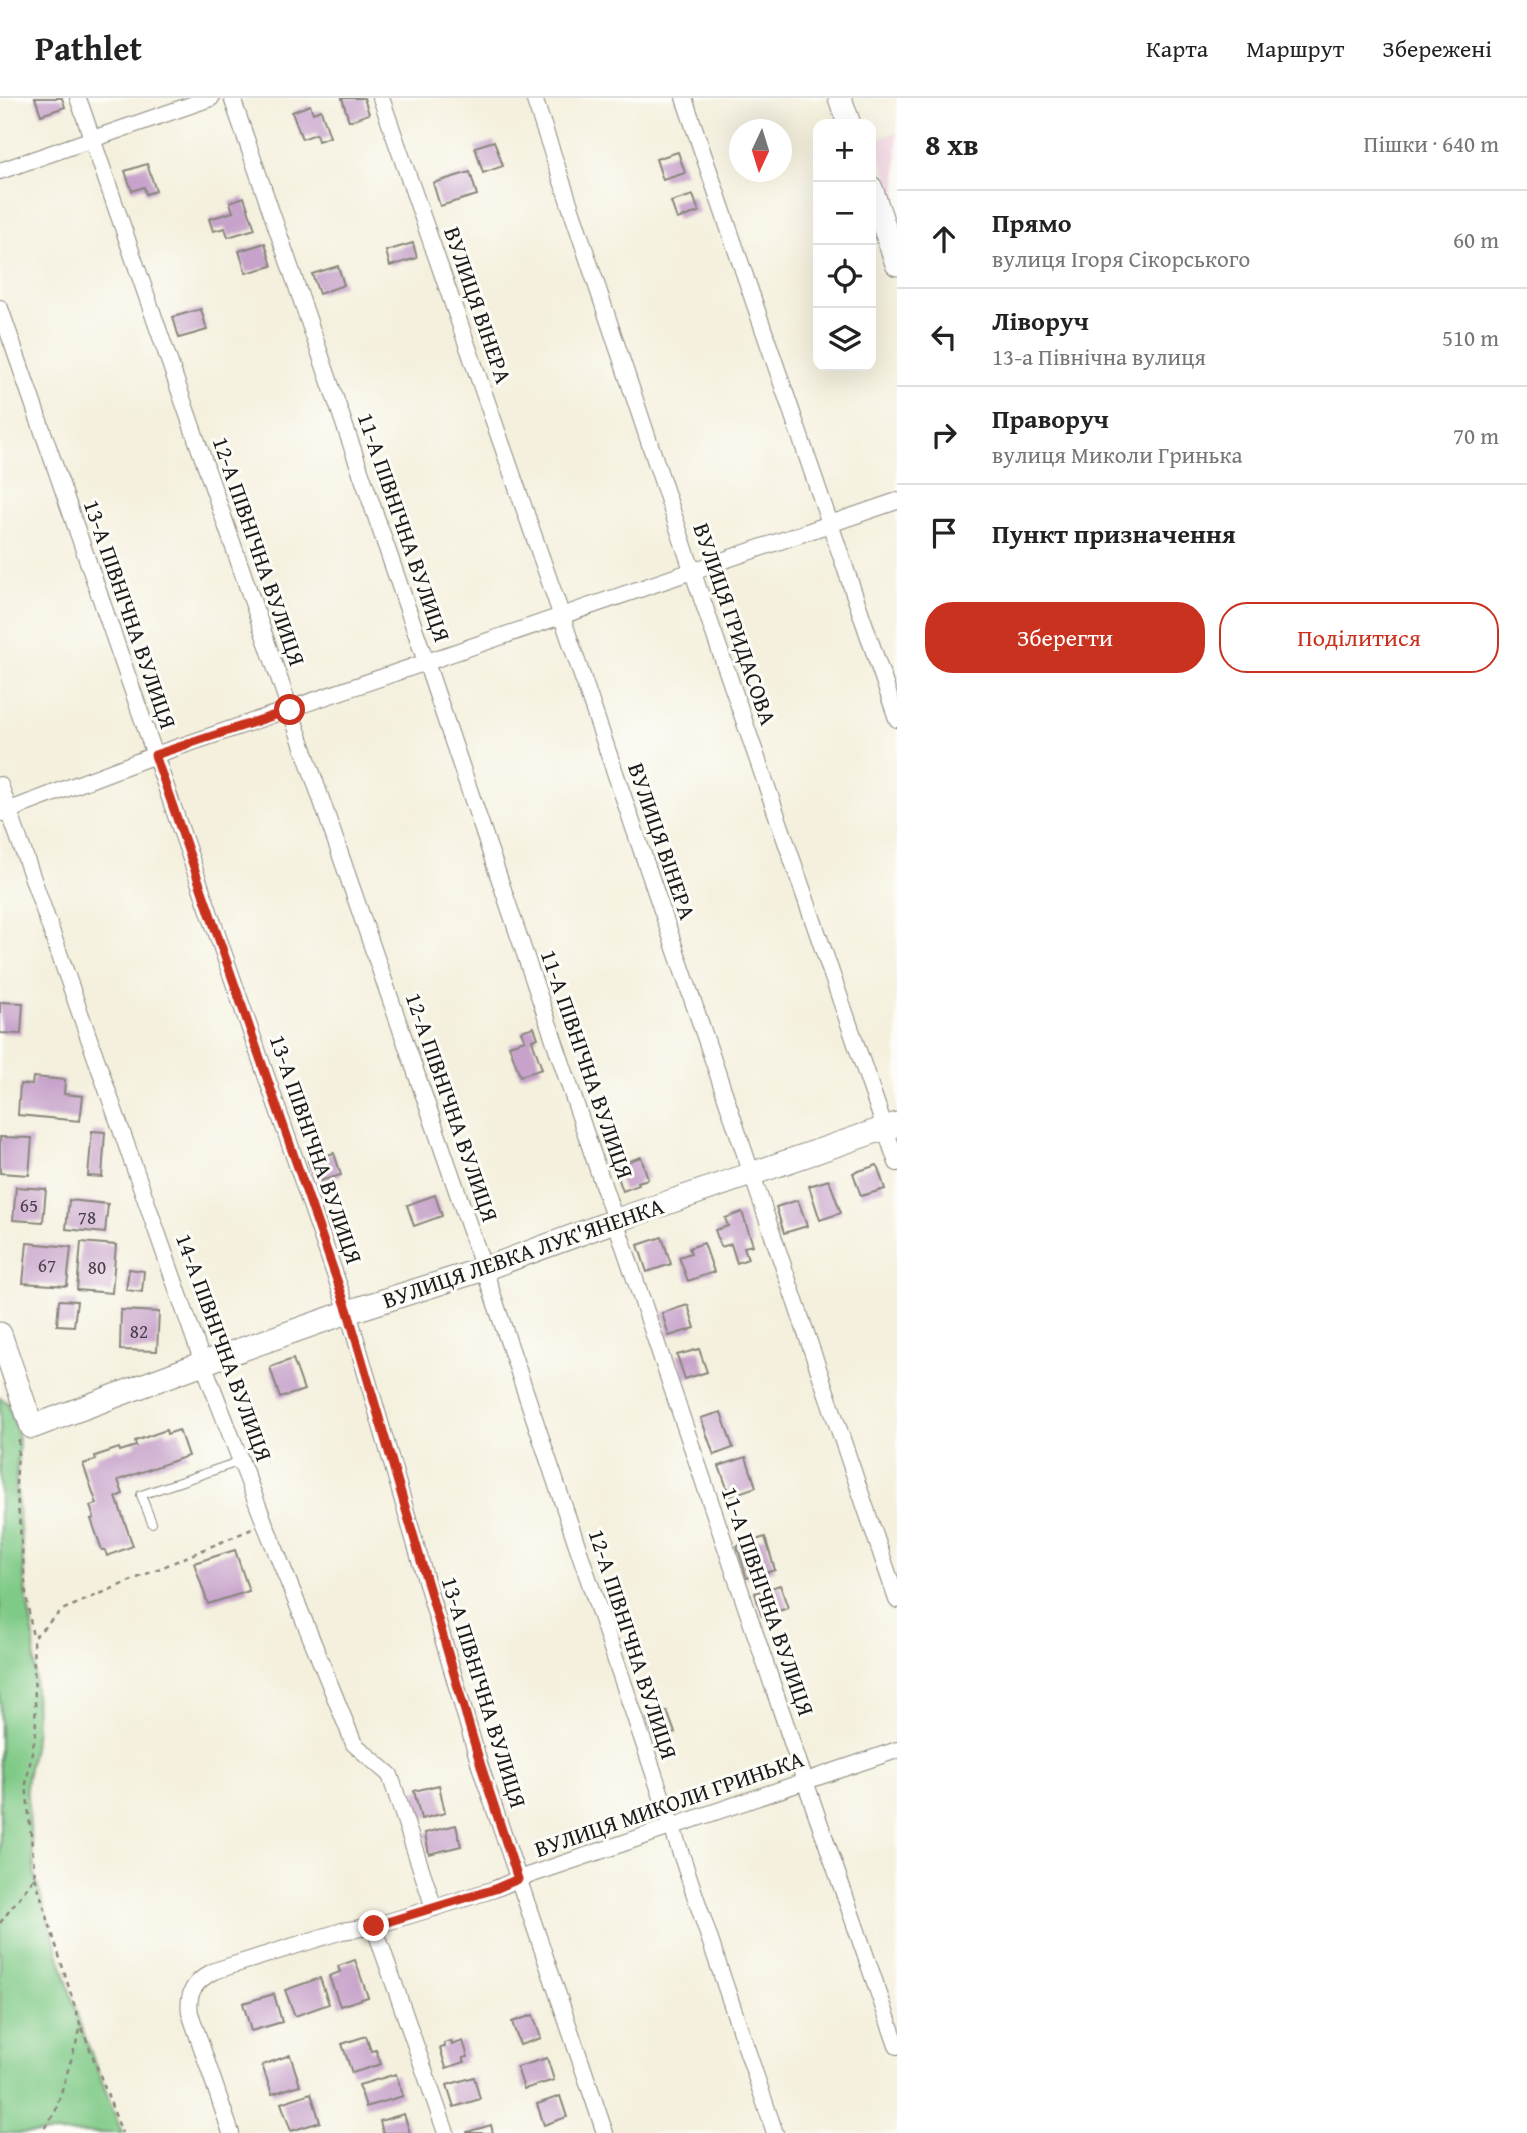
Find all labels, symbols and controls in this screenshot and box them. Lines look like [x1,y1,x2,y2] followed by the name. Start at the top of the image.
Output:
[35,24,142,72] text: Pathlet
[1146,31,1208,66] text: Карта
[1246,31,1344,66] text: Маршрут
[1382,31,1492,66] text: Збережені
[729,119,792,182] north arrow
[813,119,876,371] map controls
[813,119,876,182] button: +
[925,122,979,166] text: 8 хв
[1364,127,1499,160] text: Пішки · 640 m
[813,182,876,245] button: −
[992,203,1072,242] text: Прямо
[925,220,963,258] icon: ahead
[436,222,521,388] street label: ВУЛИЦЯ ВІНЕРА
[1453,223,1499,256] text: 60 m
[992,242,1250,275] text: вулиця Ігоря Сікорського
[813,245,876,308] button: locate
[992,301,1089,340] text: Ліворуч
[813,308,876,371] button: layers
[925,318,963,356] icon: left
[1442,321,1499,354] text: 510 m
[992,340,1206,373] text: 13-а Північна вулиця
[992,399,1109,438] text: Праворуч
[350,408,459,646] street label: 11-А ПІВНІЧНА ВУЛИЦЯ
[925,416,963,454] icon: right
[1453,419,1499,452] text: 70 m
[205,432,314,670] street label: 12-А ПІВНІЧНА ВУЛИЦЯ
[992,438,1242,471] text: вулиця Миколи Гринька
[76,495,185,733] street label: 13-А ПІВНІЧНА ВУЛИЦЯ
[925,514,963,552] icon: arrive
[992,514,1236,553] text: Пункт призначення
[685,518,786,729] street label: ВУЛИЦЯ ГРИДАСОВА
[925,602,1205,673] button: Зберегти
[1219,602,1499,673] button: Поділитися
[274,694,305,725] route start
[620,758,705,924] street label: ВУЛИЦЯ ВІНЕРА
[533,945,642,1183] street label: 11-А ПІВНІЧНА ВУЛИЦЯ
[398,988,507,1226] street label: 12-А ПІВНІЧНА ВУЛИЦЯ
[262,1030,371,1268] street label: 13-А ПІВНІЧНА ВУЛИЦЯ
[378,1189,668,1316] street label: ВУЛИЦЯ ЛЕВКА ЛУК'ЯНЕНКА
[20,1191,38,1219] house number: 65
[78,1203,96,1231] house number: 78
[168,1228,281,1466] street label: 14-А ПІВНІЧНА ВУЛИЦЯ
[38,1251,56,1279] house number: 67
[88,1253,106,1281] house number: 80
[130,1317,148,1345] house number: 82
[714,1482,823,1720] street label: 11-А ПІВНІЧНА ВУЛИЦЯ
[581,1525,686,1764] street label: 12-А ПІВНІЧНА ВУЛИЦЯ
[434,1572,536,1812] street label: 13-А ПІВНІЧНА ВУЛИЦЯ
[530,1742,808,1865] street label: ВУЛИЦЯ МИКОЛИ ГРИНЬКА
[358,1910,389,1941] route end

